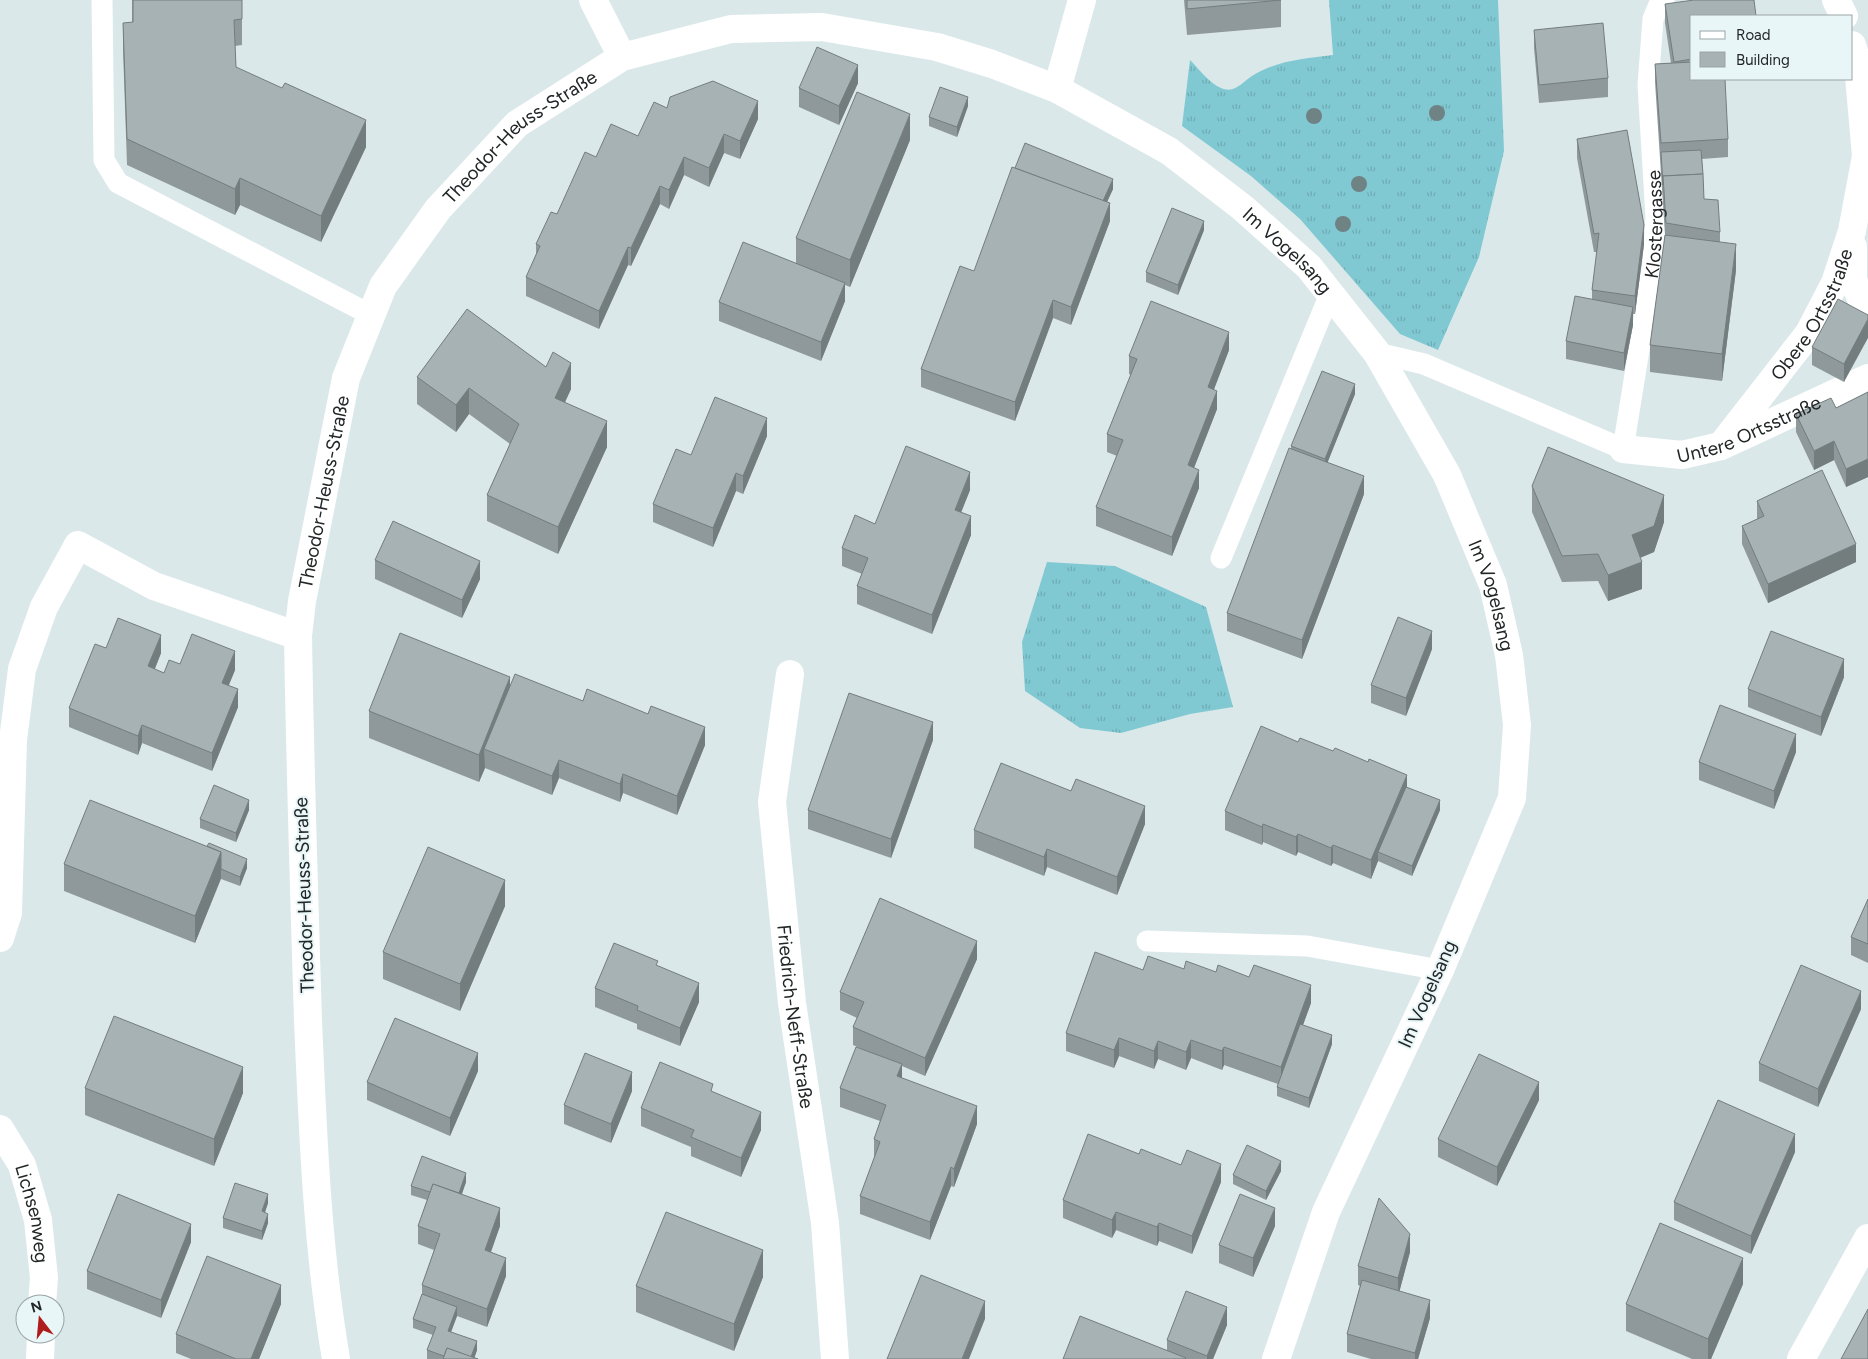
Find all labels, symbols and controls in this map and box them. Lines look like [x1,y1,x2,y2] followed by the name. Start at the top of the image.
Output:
[1690,15,1853,80] legend
[1736,26,1771,44] text: Road
[1736,51,1790,69] text: Building
[438,65,601,208] street label: Theodor-Heuss-Straße
[1639,169,1668,280] street label: Klostergasse
[1238,202,1337,298] street label: Im Vogelsang
[1765,246,1857,385] street label: Obere Ortsstraße
[1674,390,1824,467] street label: Untere Ortsstraße
[293,393,354,590] street label: Theodor-Heuss-Straße
[1464,536,1519,653] street label: Im Vogelsang
[289,797,319,993] street label: Theodor-Heuss-Straße
[773,923,819,1110] street label: Friedrich-Neff-Straße
[1393,937,1461,1051] street label: Im Vogelsang
[11,1161,54,1264] street label: Lichsenweg
[15,1294,65,1344] north arrow
[29,1297,44,1317] text: N

